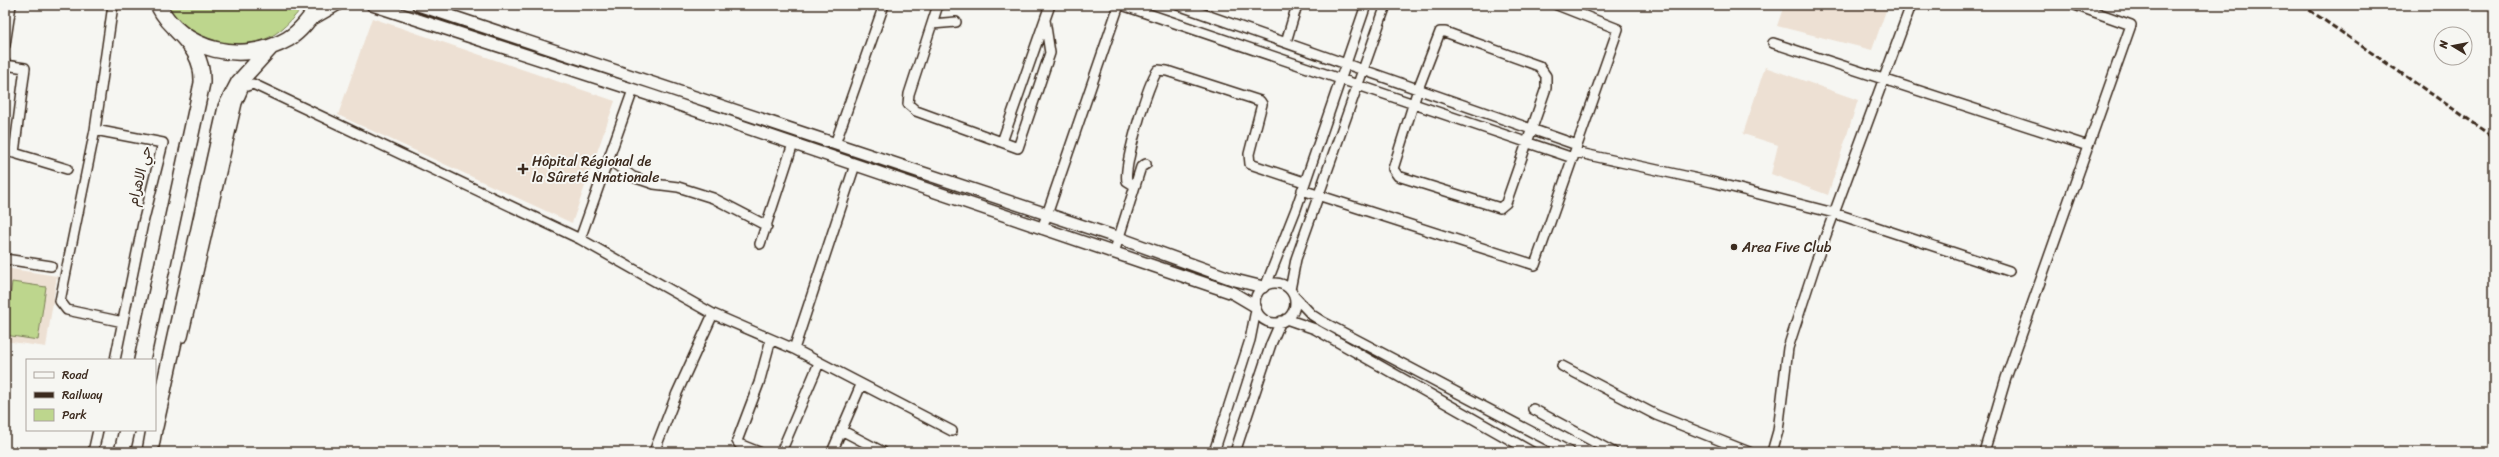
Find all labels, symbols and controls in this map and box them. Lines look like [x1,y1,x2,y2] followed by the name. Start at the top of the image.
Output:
[2433,26,2473,66] north arrow
[2433,39,2454,51] text: N
[120,143,160,209] street label: حي الاهرام
[532,149,660,190] place label: Hôpital Régional de la Sûreté Nnationale
[517,163,529,175] marker: Hôpital Régional de la Sûreté Nnationale
[1741,235,1832,260] place label: Area Five Club
[1729,242,1739,252] marker: Area Five Club
[26,359,156,431] legend
[62,364,89,386] text: Road
[62,384,103,406] text: Railway
[62,404,87,426] text: Park

